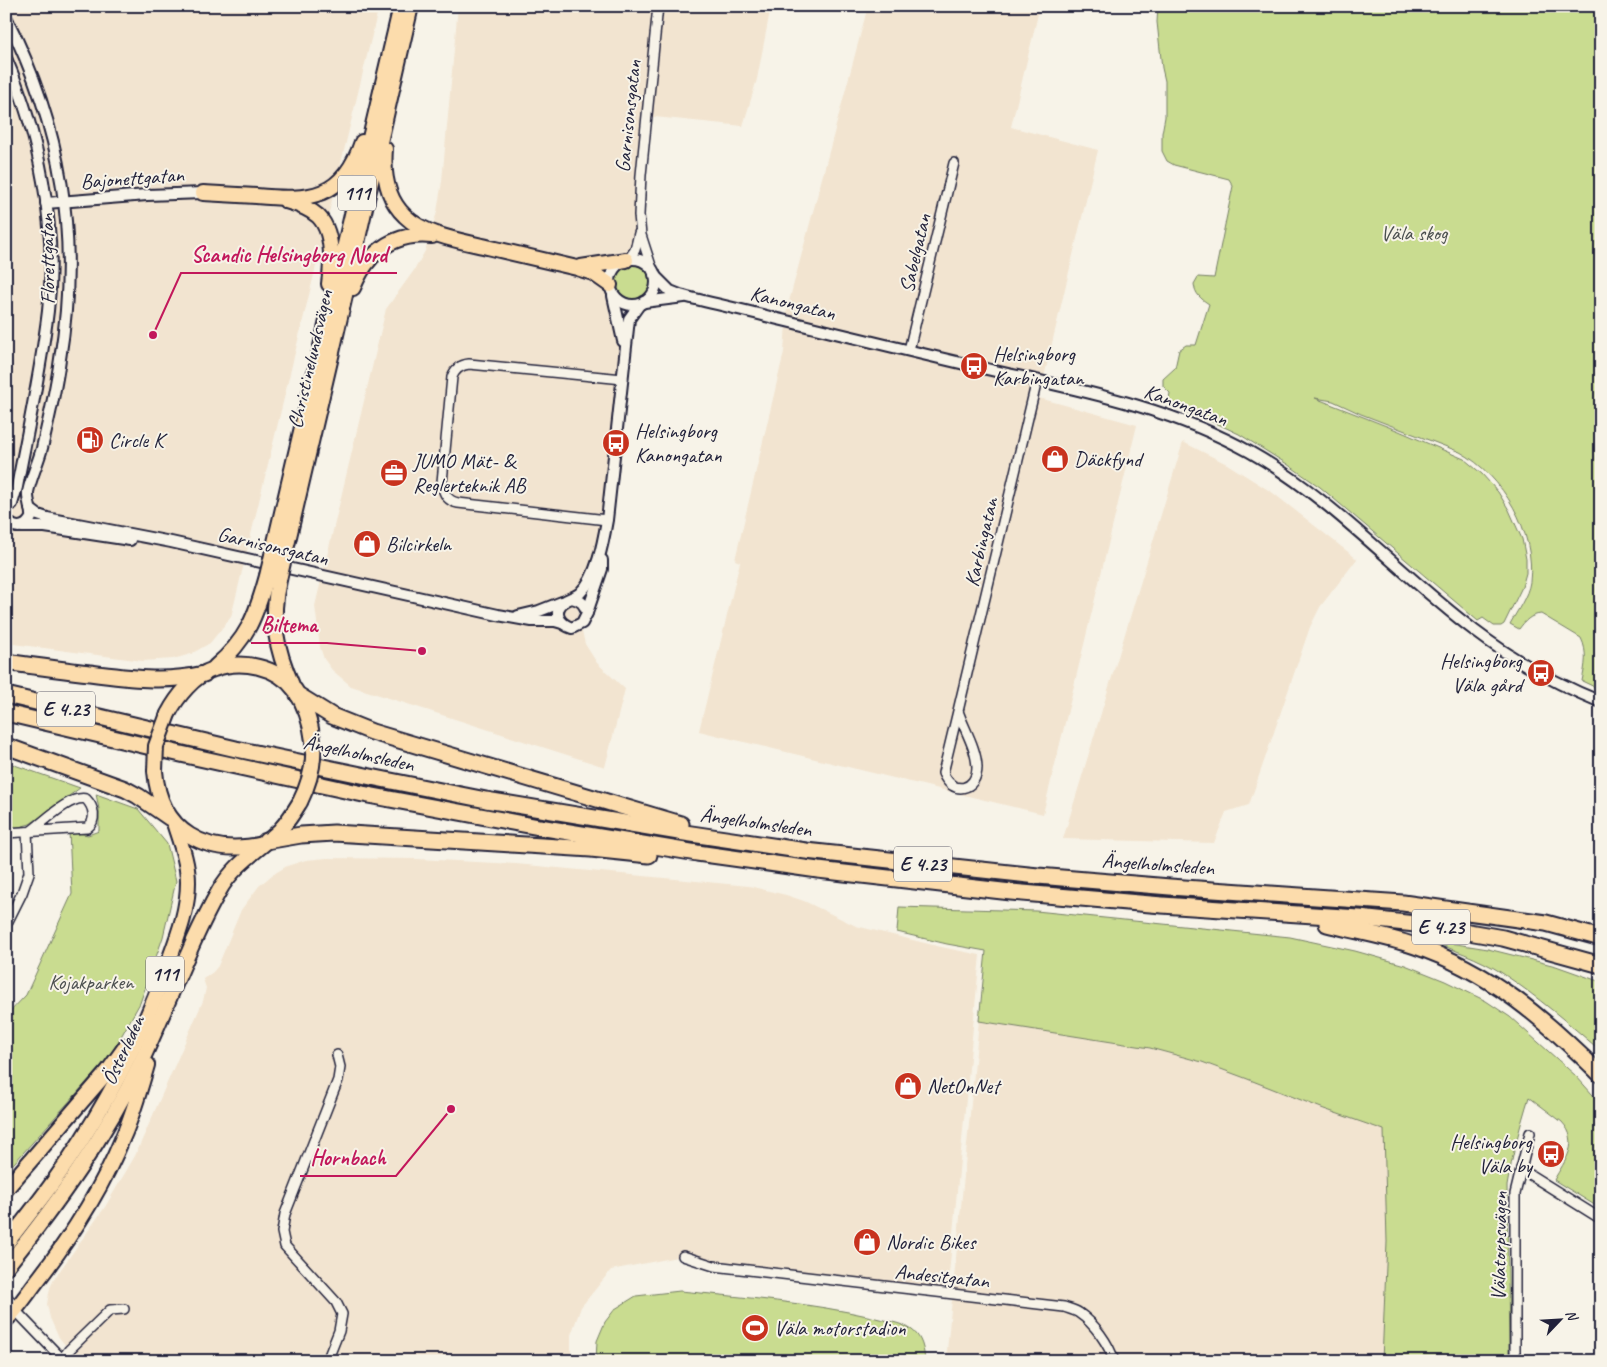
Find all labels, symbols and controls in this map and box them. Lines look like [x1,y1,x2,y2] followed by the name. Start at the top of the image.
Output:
[609,58,647,174] street label: Garnisonsgatan
[80,161,185,195] street label: Bajonettgatan
[338,176,376,210] road number: 111
[893,210,937,295] street label: Sabelgatan
[33,213,61,305] street label: Florettgatan
[1381,220,1449,246] park label: Väla skog
[181,236,397,273] callout: Scandic Helsingborg Nord
[191,241,391,269] text: Scandic Helsingborg Nord
[748,280,839,326] street label: Kanongatan
[281,287,339,431] street label: Christinelundsvägen
[993,341,1085,391] place label: Helsingborg Karbingatan
[959,351,989,381] bus stop icon: Helsingborg Karbingatan
[1141,378,1232,432] street label: Kanongatan
[635,418,722,468] place label: Helsingborg Kanongatan
[75,425,105,455] fuel station icon: Circle K
[109,427,168,453] place label: Circle K
[601,428,631,458] bus stop icon: Helsingborg Kanongatan
[1040,444,1070,474] shop icon: Däckfynd
[1074,446,1144,472] place label: Däckfynd
[412,448,527,498] place label: JUMO Mät- & Reglerteknik AB
[379,458,409,488] office icon: JUMO Mät- & Reglerteknik AB
[958,493,1004,589] street label: Karbingatan
[215,521,331,571] street label: Garnisonsgatan
[352,529,382,559] shop icon: Bilcirkeln
[386,531,453,557] place label: Bilcirkeln
[251,606,327,643] callout: Biltema
[261,611,319,639] text: Biltema
[1440,648,1526,698] place label: Helsingborg Väla gård
[1526,658,1556,688] bus stop icon: Helsingborg Väla gård
[37,692,95,726] road number: E 4.23
[301,729,417,778] street label: Ängelholmsleden
[699,801,814,843] street label: Ängelholmsleden
[894,846,952,882] road number: E 4.23
[1101,847,1215,881] street label: Ängelholmsleden
[1412,910,1470,944] road number: E 4.23
[146,956,184,992] road number: 111
[48,969,135,995] park label: Kojakparken
[96,1010,151,1089] street label: Österleden
[893,1071,923,1101] shop icon: NetOnNet
[927,1073,1002,1099] place label: NetOnNet
[1450,1129,1534,1179] place label: Helsingborg Väla by
[300,1139,396,1176] callout: Hornbach
[1536,1139,1566,1169] bus stop icon: Helsingborg Väla by
[310,1144,387,1172] text: Hornbach
[1485,1191,1513,1301] street label: Välatorpsvägen
[852,1227,882,1257] shop icon: Nordic Bikes
[886,1229,977,1255] place label: Nordic Bikes
[894,1258,991,1294] street label: Andesitgatan
[1534,1294,1584,1344] north arrow
[1562,1307,1582,1324] text: N
[740,1313,770,1343] sports icon: Väla motorstadion
[774,1315,906,1341] place label: Väla motorstadion

